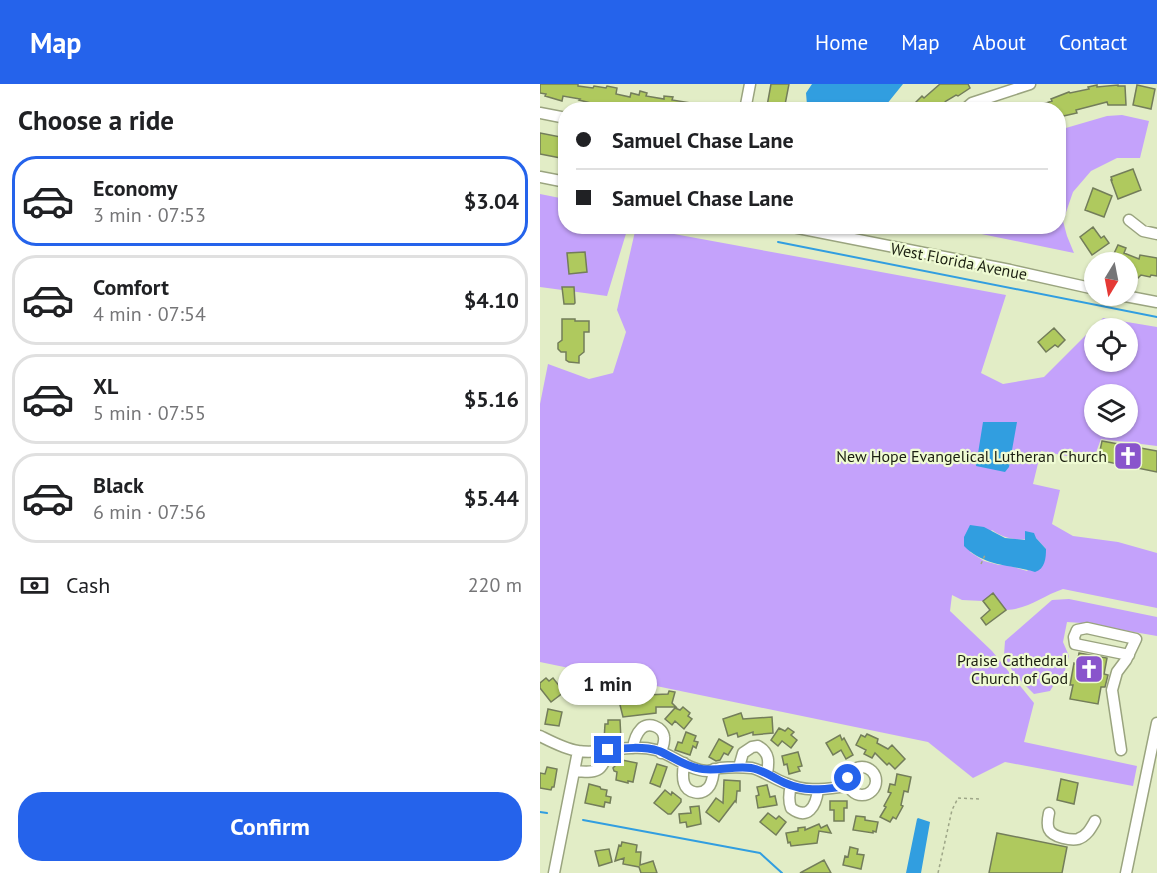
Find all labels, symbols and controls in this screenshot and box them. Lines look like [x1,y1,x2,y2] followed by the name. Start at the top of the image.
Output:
[30,24,81,61] text: Map
[815,29,868,56] text: Home
[901,29,940,56] text: Map
[973,29,1026,56] text: About
[1059,29,1127,56] text: Contact
[18,103,174,137] text: Choose a ride
[612,126,794,154] text: Samuel Chase Lane
[21,174,75,228] icon: car
[93,174,177,202] text: Economy
[612,184,794,212] text: Samuel Chase Lane
[464,187,519,215] text: $3.04
[93,202,206,228] text: 3 min · 07:53
[889,238,1029,284] street label: West Florida Avenue
[1084,252,1138,306] north arrow
[1084,252,1138,438] map controls
[21,273,75,327] icon: car
[93,273,169,301] text: Comfort
[464,286,519,314] text: $4.10
[93,301,206,327] text: 4 min · 07:54
[1084,318,1138,372] button: locate
[21,372,75,426] icon: car
[93,372,118,400] text: XL
[1084,384,1138,438] button: layers
[464,385,519,413] text: $5.16
[93,400,206,426] text: 5 min · 07:55
[1112,440,1144,472] church icon: New Hope Evangelical Lutheran Church
[836,446,1107,466] place label: New Hope Evangelical Lutheran Church
[21,471,75,525] icon: car
[93,471,144,499] text: Black
[464,484,519,512] text: $5.44
[93,499,206,525] text: 6 min · 07:56
[18,569,51,602] icon: cash
[66,571,110,599] text: Cash
[468,572,522,598] text: 220 m
[957,650,1068,688] place label: Praise Cathedral Church of God
[1073,653,1105,685] church icon: Praise Cathedral Church of God
[559,663,658,705] callout: 1 min
[583,671,632,697] text: 1 min
[594,736,621,763] route end
[834,764,861,791] route start
[18,792,522,861] button: Confirm

